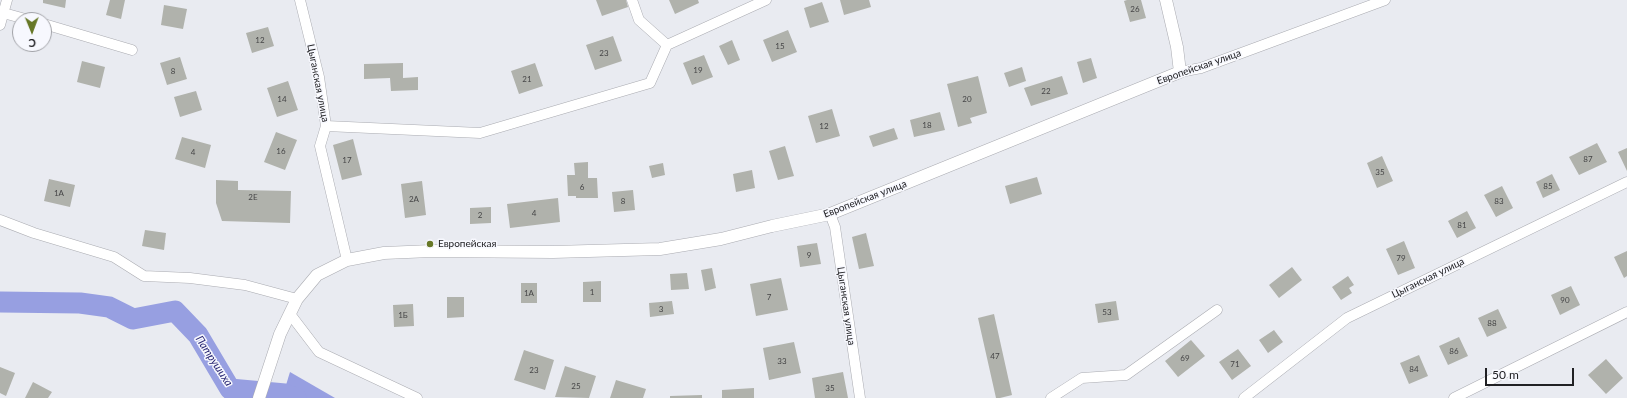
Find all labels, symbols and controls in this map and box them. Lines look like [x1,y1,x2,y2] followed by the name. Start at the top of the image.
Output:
[1130,4,1140,14] house number: 26
[12,12,52,52] north arrow
[255,35,265,45] house number: 12
[28,37,36,50] text: С
[775,41,785,51] house number: 15
[305,43,331,123] street label: Цыганская улица
[1155,47,1243,87] street label: Европейская улица
[599,48,609,58] house number: 23
[693,65,703,75] house number: 19
[171,66,175,76] house number: 8
[522,74,532,84] house number: 21
[1041,86,1051,96] house number: 22
[277,94,287,104] house number: 14
[962,94,972,104] house number: 20
[922,120,932,130] house number: 18
[819,121,829,131] house number: 12
[276,146,286,156] house number: 16
[191,147,195,157] house number: 4
[1583,154,1593,164] house number: 87
[342,155,352,165] house number: 17
[1375,167,1385,177] house number: 35
[822,178,908,220] street label: Европейская улица
[1543,181,1553,191] house number: 85
[580,182,584,192] house number: 6
[54,188,64,198] house number: 1А
[248,192,258,202] house number: 2Е
[409,194,419,204] house number: 2А
[621,196,625,206] house number: 8
[1494,196,1504,206] house number: 83
[532,208,536,218] house number: 4
[478,210,482,220] house number: 2
[1457,220,1467,230] house number: 81
[438,238,496,250] place label: Европейская
[425,239,435,249] marker: Европейская
[807,250,811,260] house number: 9
[1396,253,1406,263] house number: 79
[1390,255,1466,301] street label: Цыганская улица
[835,266,857,346] street label: Цыганская улица
[590,287,594,297] house number: 1
[524,288,534,298] house number: 1А
[767,292,771,302] house number: 7
[1560,295,1570,305] house number: 90
[659,304,663,314] house number: 3
[1102,307,1112,317] house number: 53
[398,310,408,320] house number: 1Б
[1487,318,1497,328] house number: 88
[193,333,235,389] water label: Патрушиха
[1449,346,1459,356] house number: 86
[990,351,1000,361] house number: 47
[1180,353,1190,363] house number: 69
[777,356,787,366] house number: 33
[1230,359,1240,369] house number: 71
[1487,360,1576,386] scale bar
[1409,364,1419,374] house number: 84
[529,365,539,375] house number: 23
[1492,367,1519,382] text: 50 m
[571,381,581,391] house number: 25
[825,383,835,393] house number: 35

